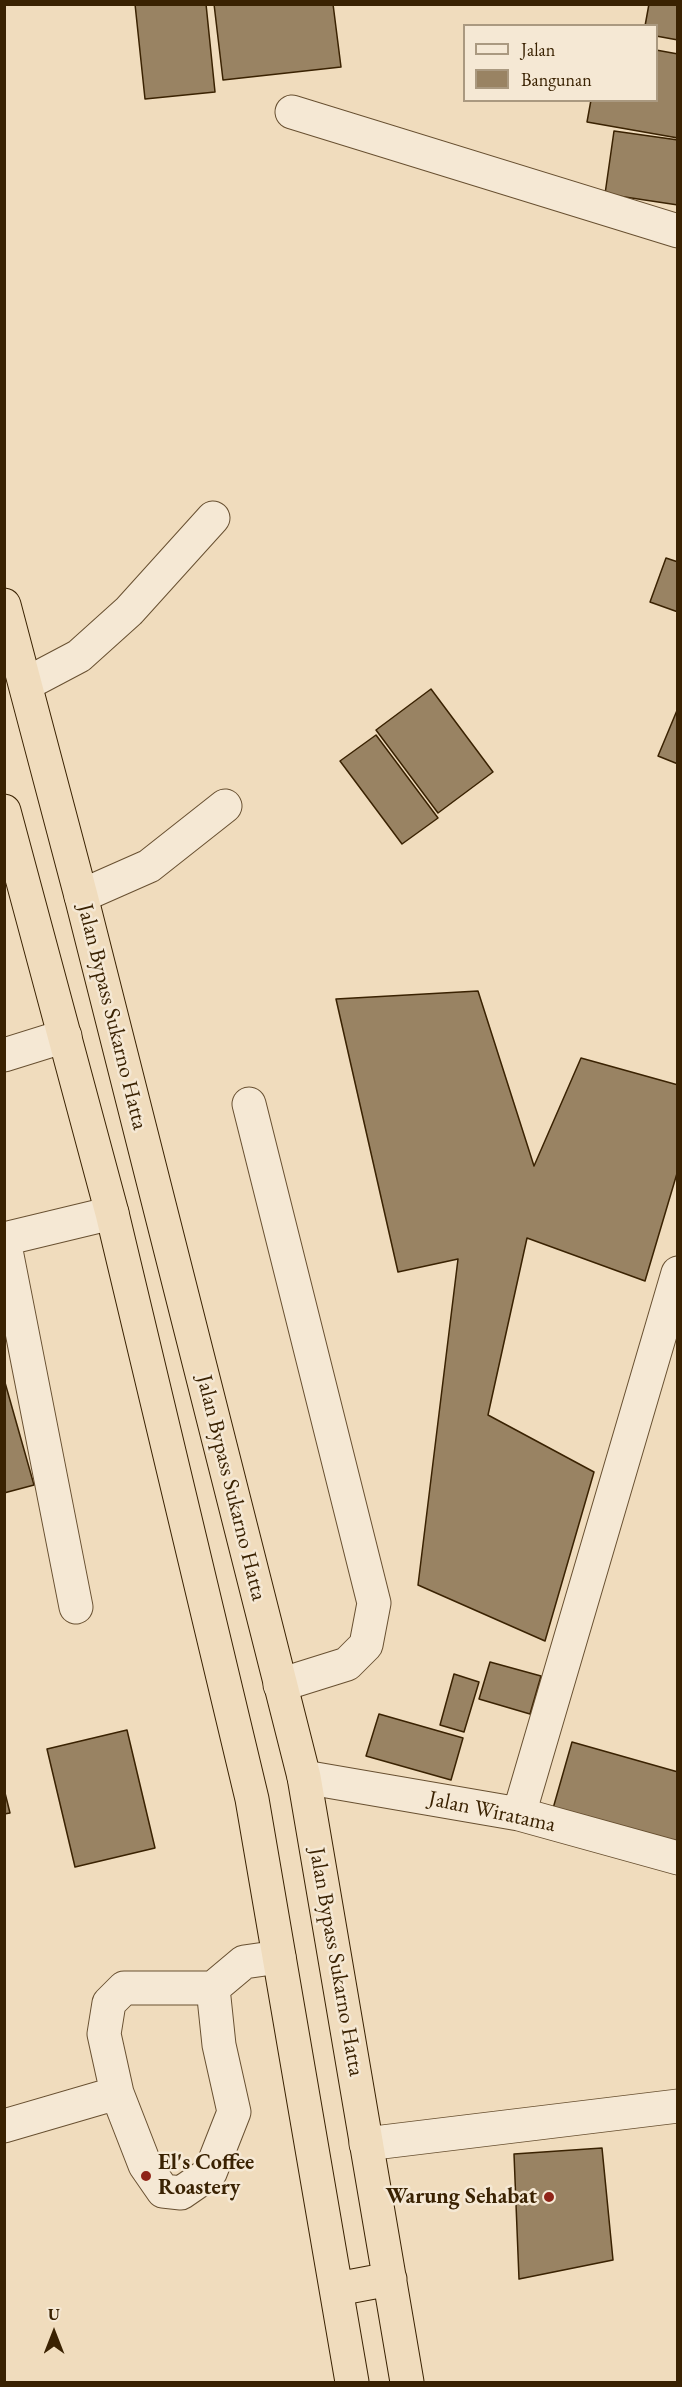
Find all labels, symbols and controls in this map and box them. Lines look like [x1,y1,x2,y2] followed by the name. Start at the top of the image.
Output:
[463,24,658,102] legend
[521,38,555,61] text: Jalan
[521,68,592,91] text: Bangunan
[71,901,153,1133] street label: Jalan Bypass Sukarno Hatta
[190,1372,272,1604] street label: Jalan Bypass Sukarno Hatta
[426,1786,558,1838] street label: Jalan Wiratama
[303,1846,369,2078] street label: Jalan Bypass Sukarno Hatta
[158,2150,254,2202] place label: El's Coffee Roastery
[139,2169,153,2183] marker: El's Coffee Roastery
[385,2184,537,2210] place label: Warung Sehabat
[542,2190,556,2204] marker: Warung Sehabat
[24,2303,84,2363] north arrow
[48,2304,60,2325] text: U

